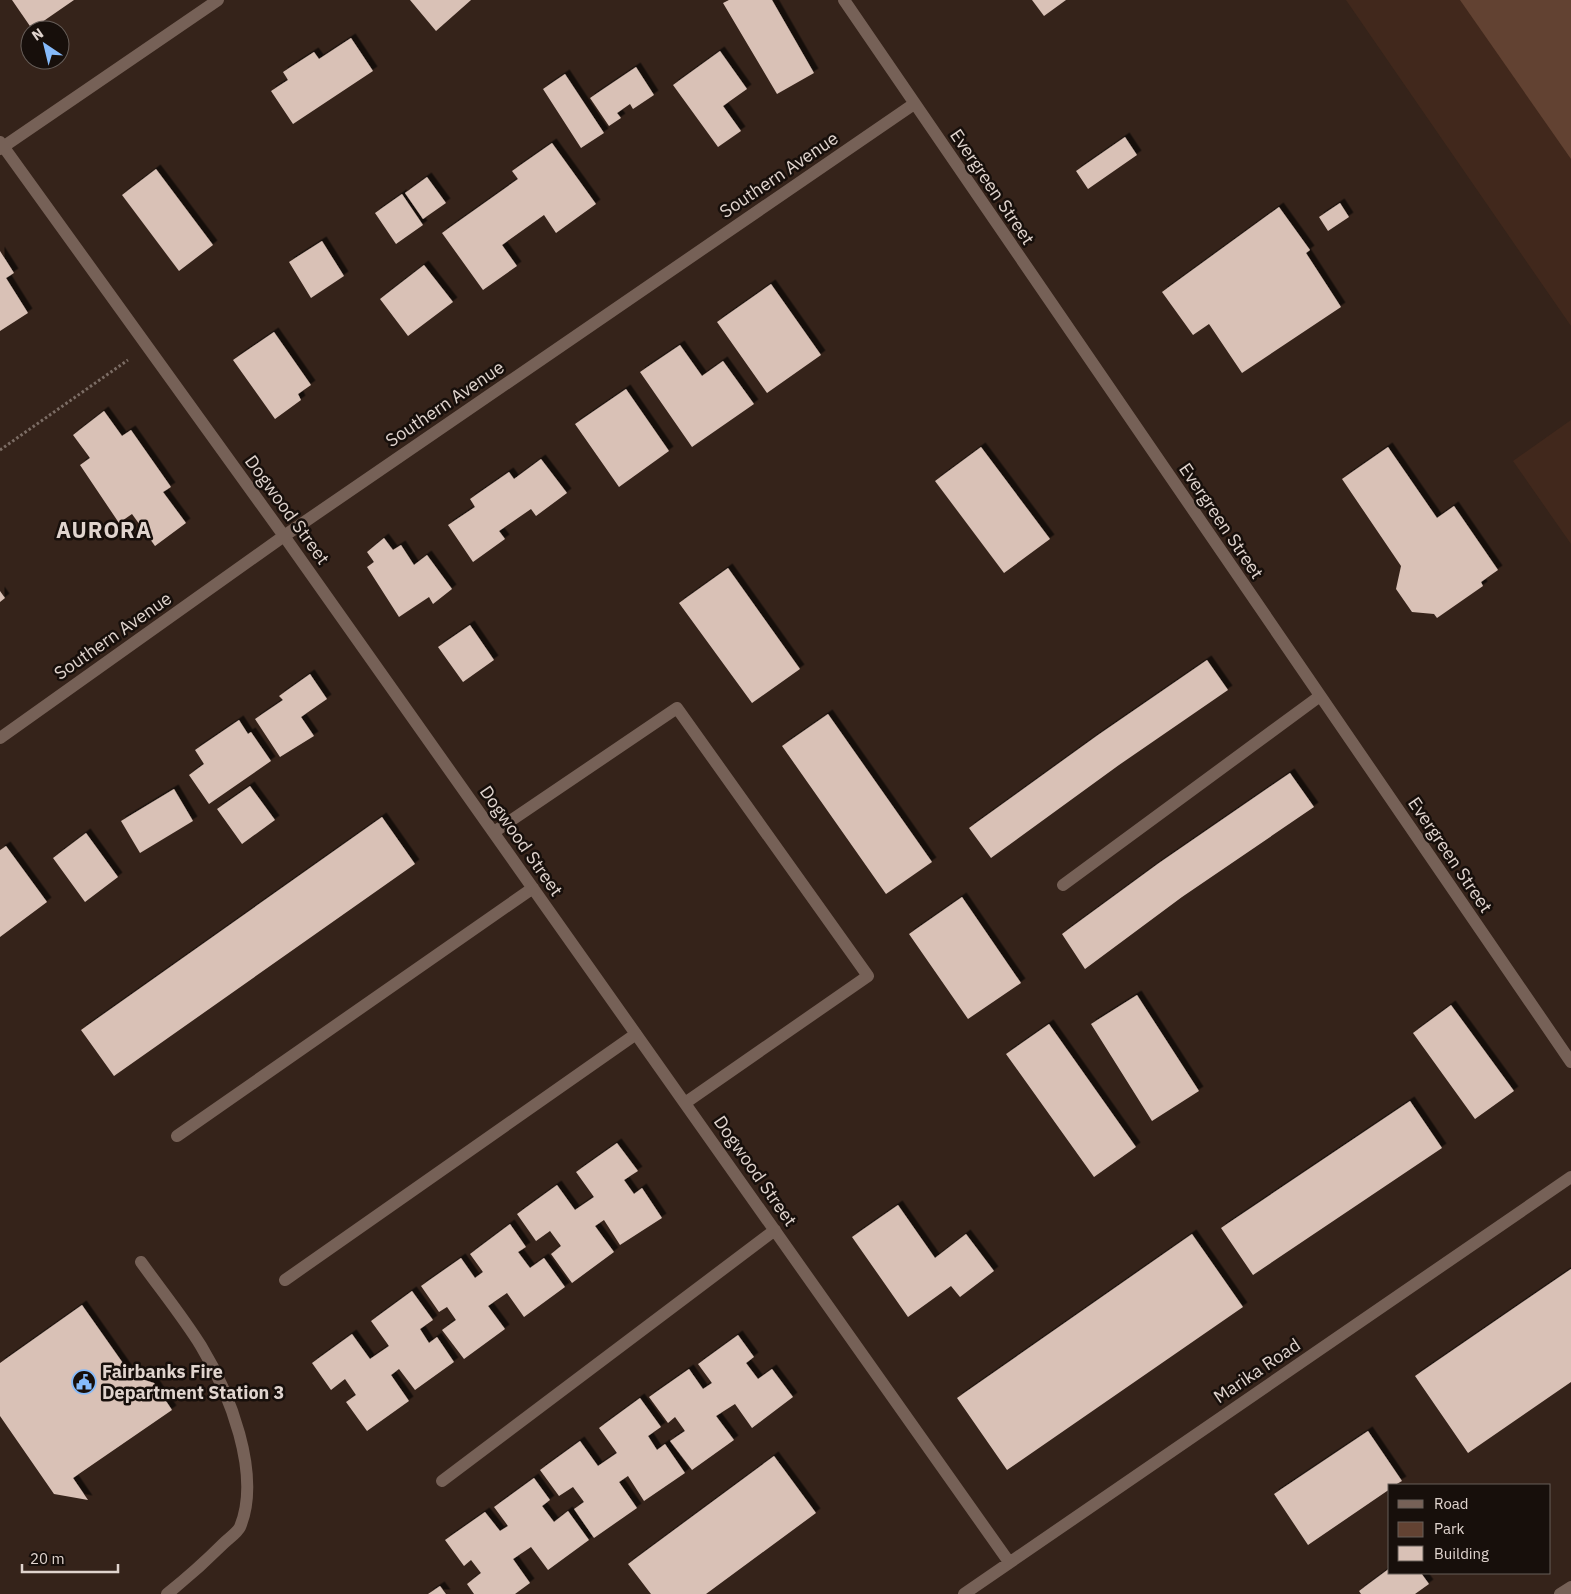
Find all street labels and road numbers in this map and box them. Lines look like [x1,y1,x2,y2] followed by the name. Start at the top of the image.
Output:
[945,124,1040,249] street label: Evergreen Street
[715,126,843,223] street label: Southern Avenue
[381,355,509,452] street label: Southern Avenue
[240,450,335,569] street label: Dogwood Street
[1174,458,1269,583] street label: Evergreen Street
[49,586,176,685] street label: Southern Avenue
[475,781,568,900] street label: Dogwood Street
[1403,792,1498,917] street label: Evergreen Street
[709,1111,802,1230] street label: Dogwood Street
[1209,1333,1305,1408] street label: Marika Road

